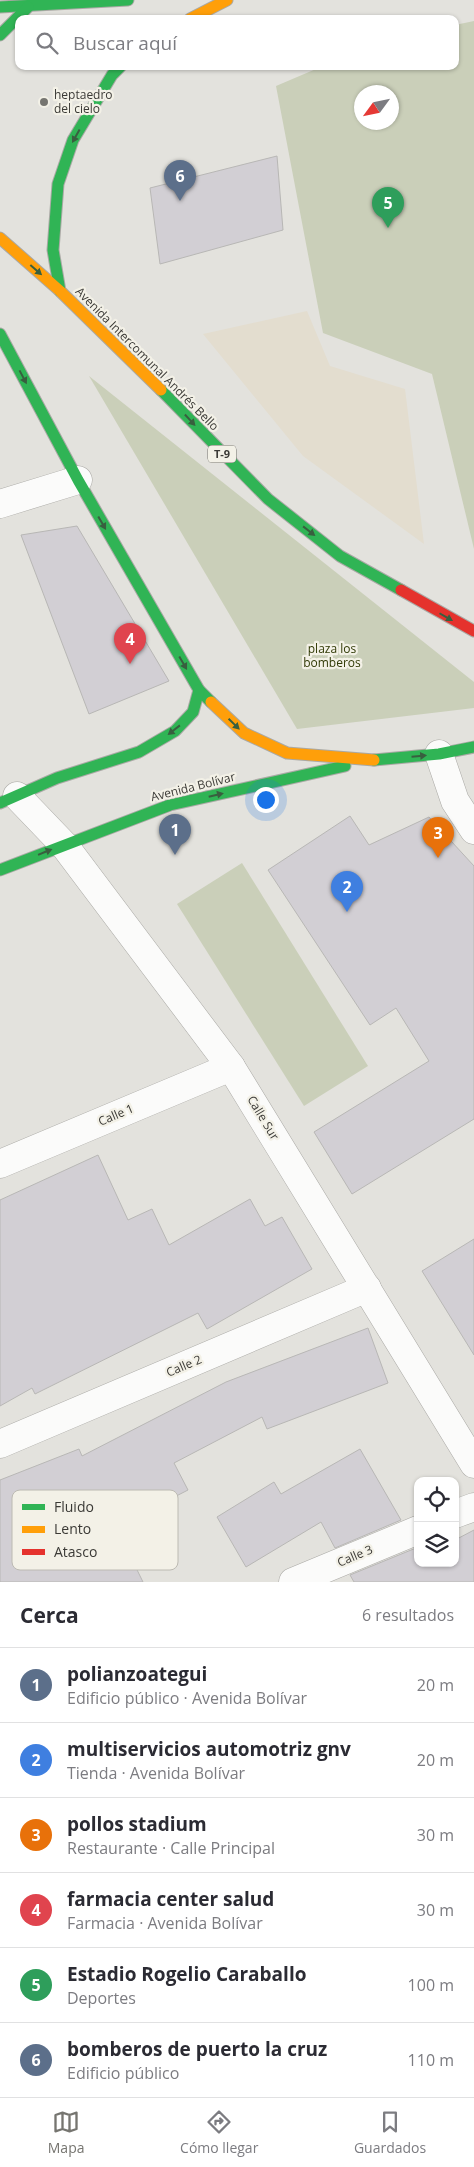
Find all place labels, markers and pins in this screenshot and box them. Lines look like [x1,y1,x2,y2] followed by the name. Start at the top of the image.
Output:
[54,86,113,117] place label: heptaedro del cielo
[38,96,50,108] marker: heptaedro del cielo
[164,160,196,201] pin: 6
[372,187,404,228] pin: 5
[114,623,146,664] pin: 4
[159,814,191,855] pin: 1
[422,817,454,858] pin: 3
[331,871,363,912] pin: 2

